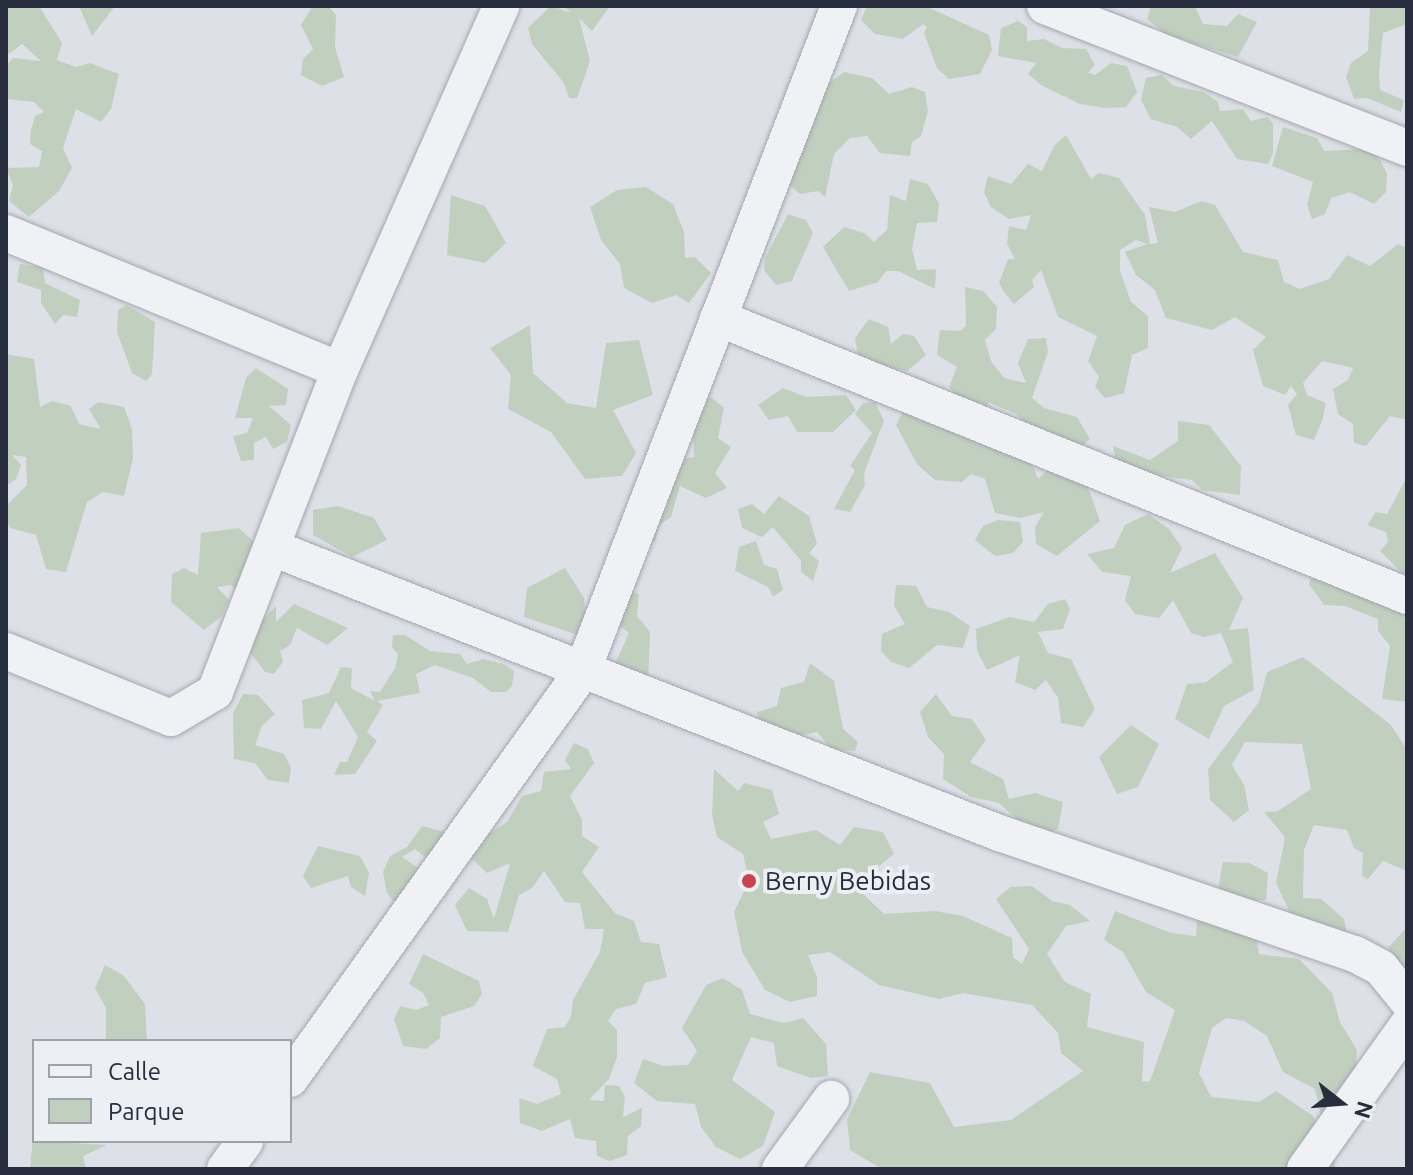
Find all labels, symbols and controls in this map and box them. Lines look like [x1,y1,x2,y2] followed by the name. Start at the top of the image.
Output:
[765,865,931,897] place label: Berny Bebidas
[740,872,758,890] marker: Berny Bebidas
[32,1039,292,1143] legend
[108,1058,161,1085] text: Calle
[1301,1063,1381,1143] north arrow
[108,1098,185,1125] text: Parque
[1350,1099,1379,1122] text: N

